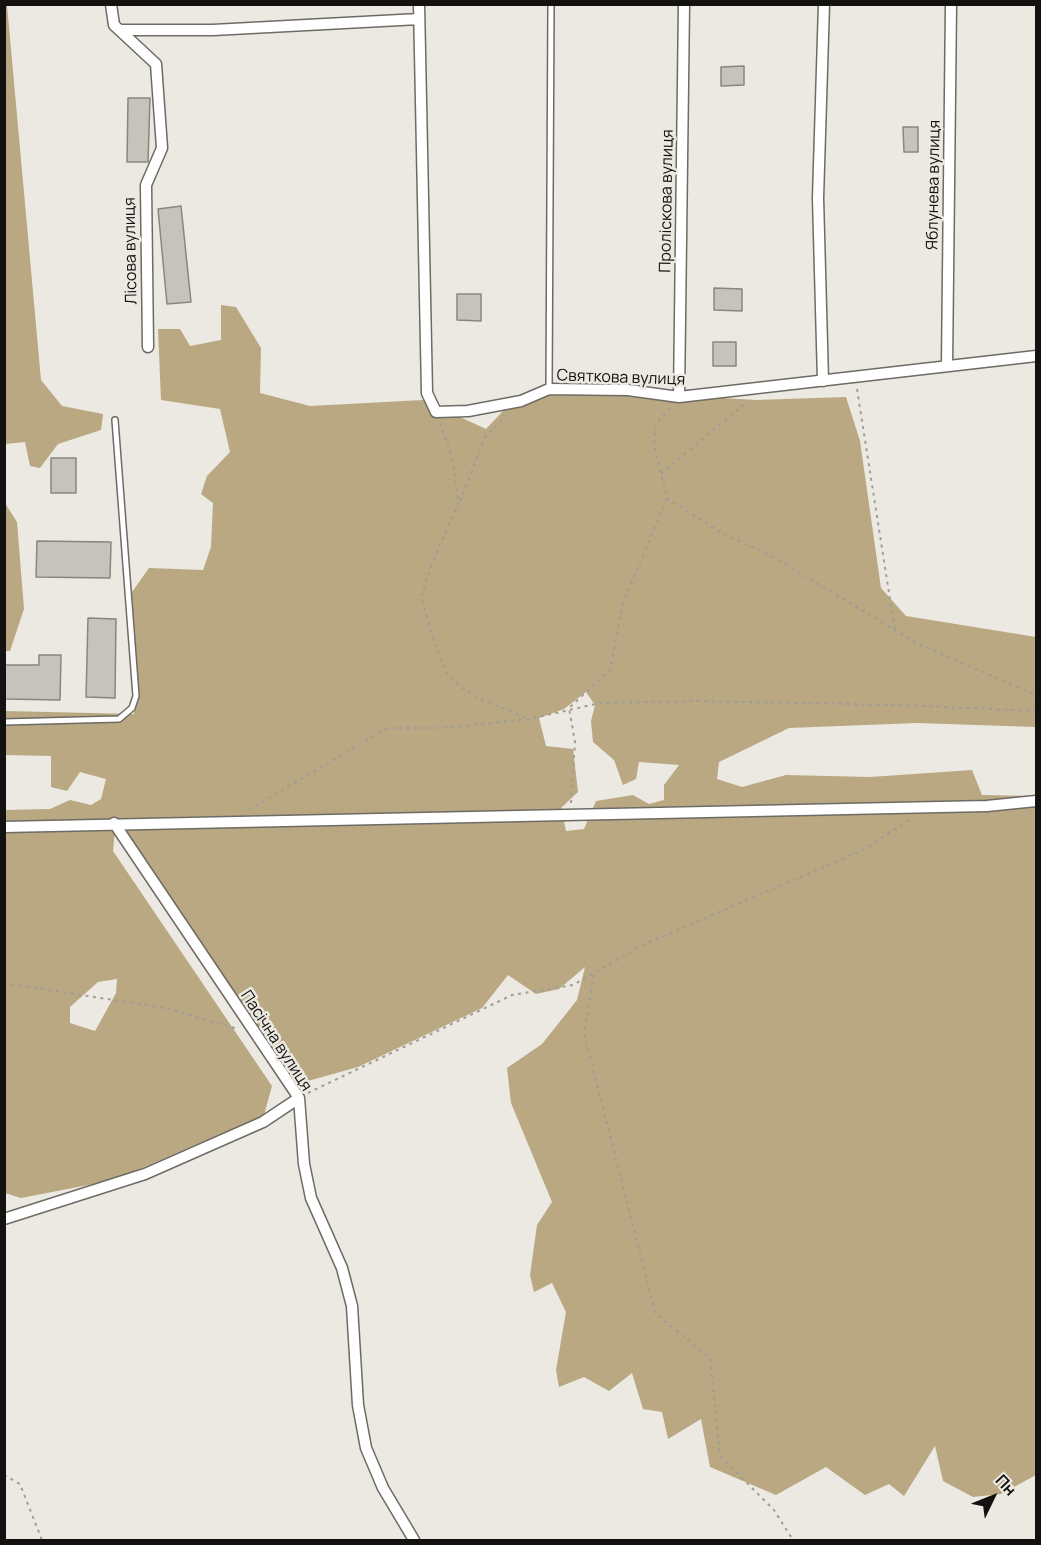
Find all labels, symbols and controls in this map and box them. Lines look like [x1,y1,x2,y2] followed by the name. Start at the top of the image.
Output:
[923,120,945,250] street label: Яблунева вулиця
[656,129,678,273] street label: Проліскова вулиця
[120,197,142,305] street label: Лісова вулиця
[556,366,686,390] street label: Святкова вулиця
[236,987,316,1095] street label: Пасічна вулиця
[963,1467,1023,1527] north arrow
[991,1469,1022,1500] text: Пн

